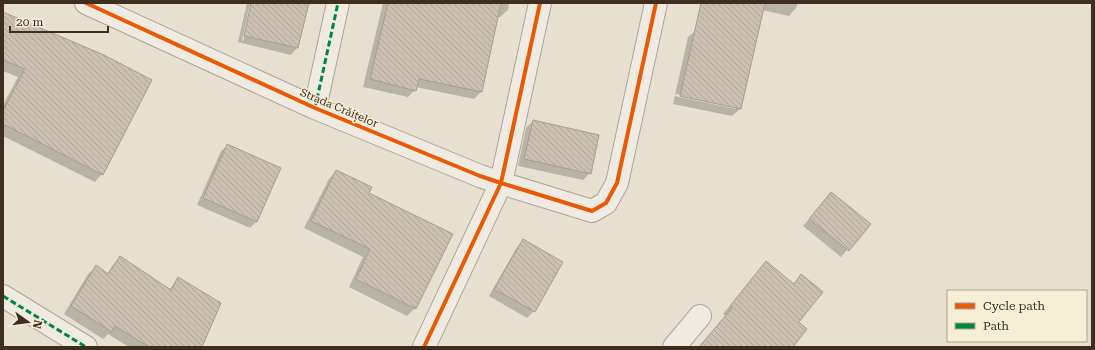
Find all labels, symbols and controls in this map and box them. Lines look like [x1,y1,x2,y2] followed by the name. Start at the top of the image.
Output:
[10,8,108,34] scale bar
[16,15,43,29] text: 20 m
[298,86,380,131] street label: Strada Crăițelor
[947,290,1087,342] legend
[983,299,1045,313] text: Cycle path
[8,302,48,342] north arrow
[30,319,45,330] text: N
[983,319,1009,333] text: Path

